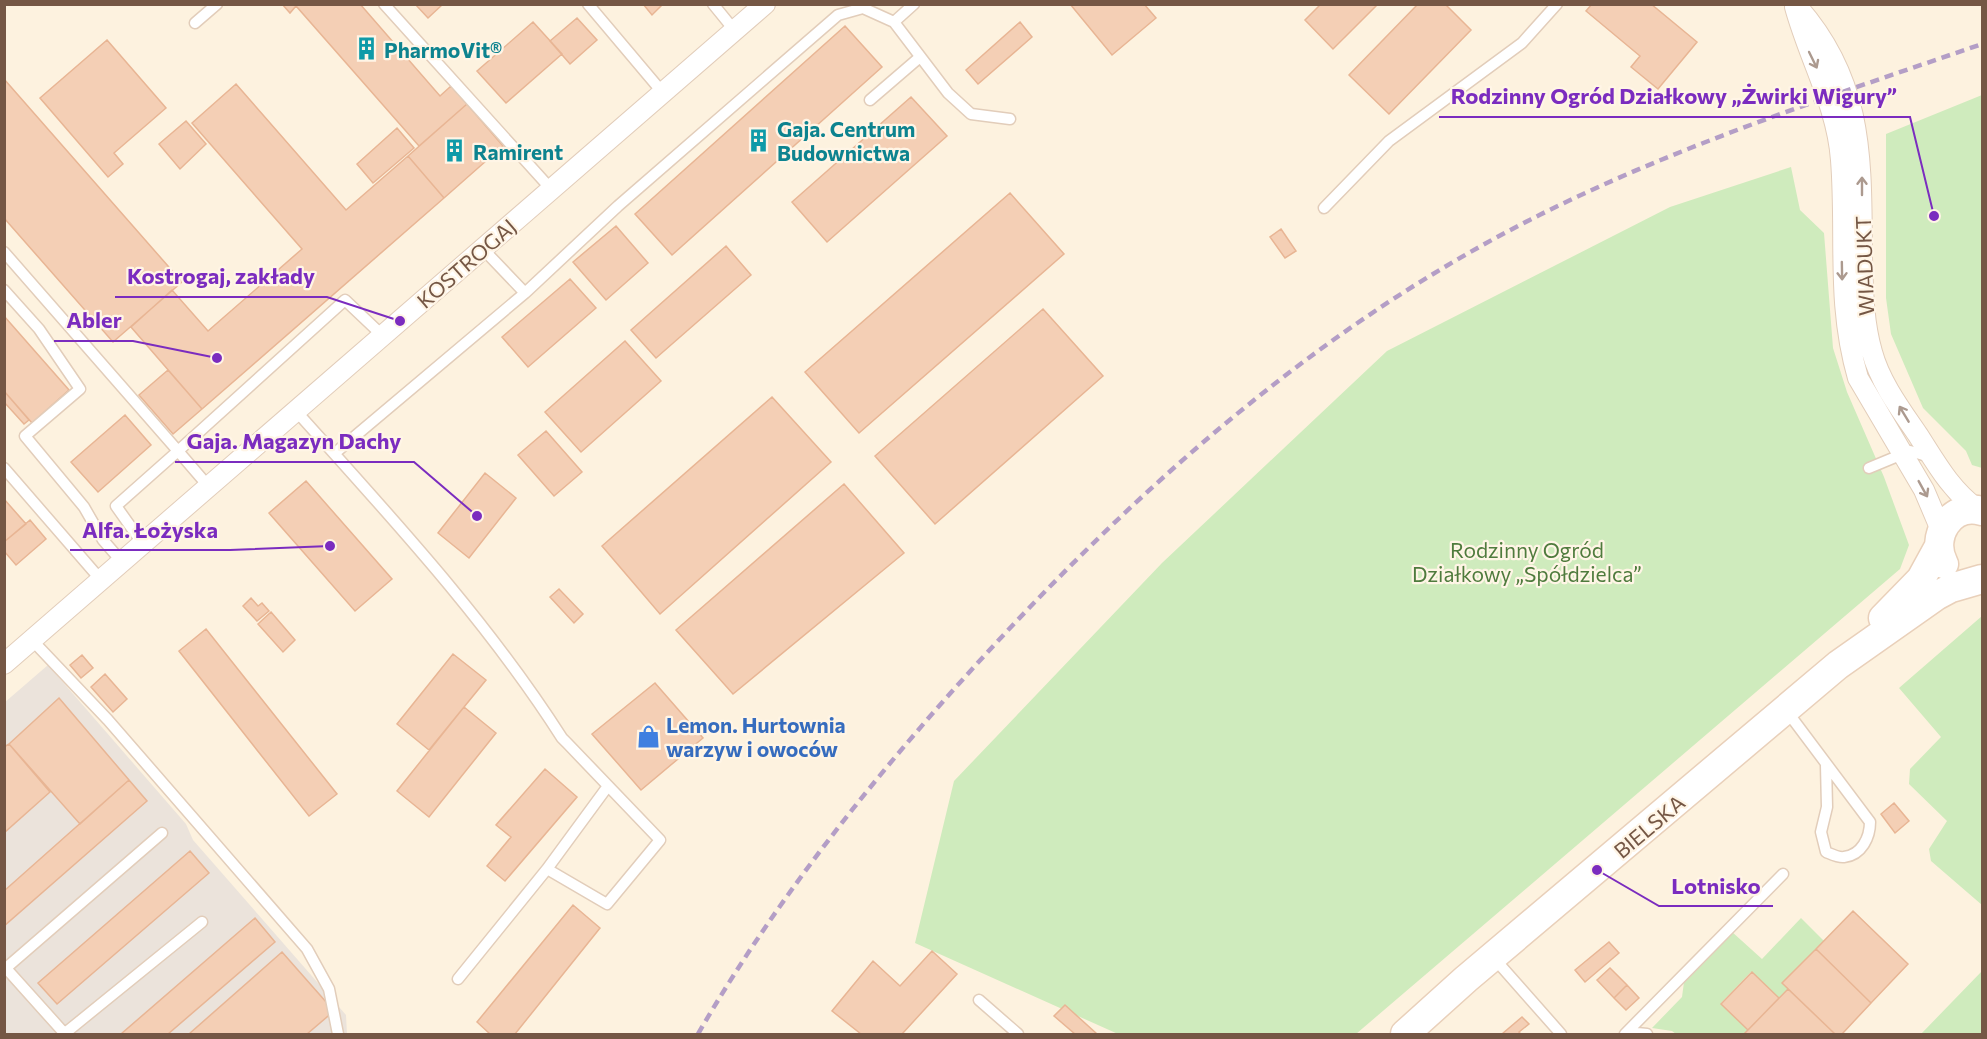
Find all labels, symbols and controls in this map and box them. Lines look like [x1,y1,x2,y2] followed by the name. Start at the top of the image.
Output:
[353,36,379,62] building icon: PharmoVit®
[384,37,502,62] place label: PharmoVit®
[1807,50,1819,68] one-way arrow
[1439,77,1910,117] callout: Rodzinny Ogród Działkowy „Żwirki Wigury”
[1451,82,1897,109] text: Rodzinny Ogród Działkowy „Żwirki Wigury”
[777,116,915,165] place label: Gaja. Centrum Budownictwa
[746,127,772,153] building icon: Gaja. Centrum Budownictwa
[442,138,468,164] building icon: Ramirent
[473,139,563,164] place label: Ramirent
[1856,176,1868,196] one-way arrow
[411,213,521,313] street label: KOSTROGAJ
[1850,216,1878,316] street label: WIADUKT
[115,257,327,297] callout: Kostrogaj, zakłady
[1836,261,1848,281] one-way arrow
[127,262,315,289] text: Kostrogaj, zakłady
[54,301,133,341] callout: Abler
[66,306,122,333] text: Abler
[1898,406,1910,423] one-way arrow
[175,422,414,462] callout: Gaja. Magazyn Dachy
[187,427,401,454] text: Gaja. Magazyn Dachy
[1917,480,1929,497] one-way arrow
[70,510,230,550] callout: Alfa. Łożyska
[82,516,218,543] text: Alfa. Łożyska
[1412,537,1642,586] park label: Rodzinny Ogród Działkowy „Spółdzielca”
[666,712,846,761] place label: Lemon. Hurtownia warzyw i owoców
[635,723,661,749] shop icon: Lemon. Hurtownia warzyw i owoców
[1608,789,1690,863] street label: BIELSKA
[1659,866,1773,906] callout: Lotnisko
[1671,872,1761,899] text: Lotnisko

